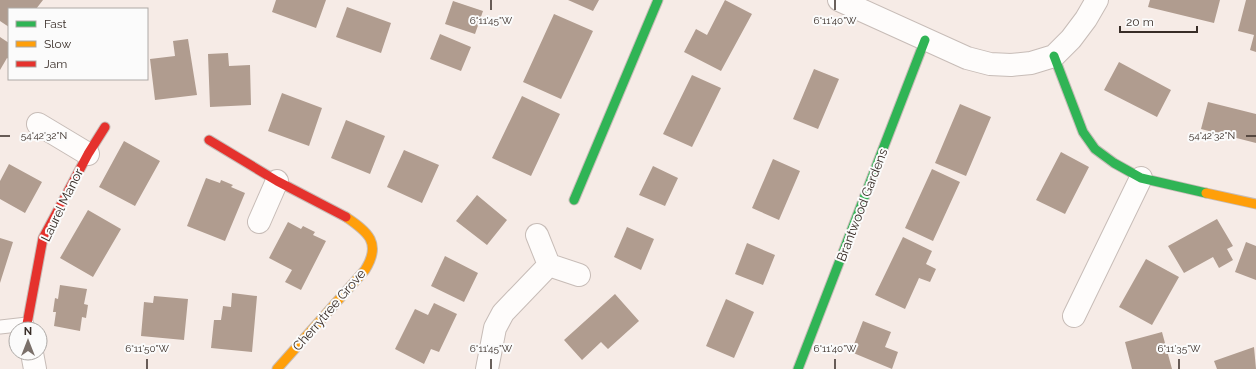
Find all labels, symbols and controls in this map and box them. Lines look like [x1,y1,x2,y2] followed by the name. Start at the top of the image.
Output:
[8,8,148,80] legend
[1120,8,1197,34] scale bar
[470,15,513,26] text: 6°11'45"W
[813,15,857,26] text: 6°11'40"W
[1126,15,1154,29] text: 20 m
[44,17,67,31] text: Fast
[44,37,71,51] text: Slow
[44,57,67,71] text: Jam
[21,130,67,141] text: 54°42'32"N
[1189,130,1235,141] text: 54°42'32"N
[834,146,890,264] street label: Brantwood Gardens
[38,166,86,244] street label: Laurel Manor
[290,266,369,354] street label: Cherrytree Grove
[8,321,48,361] north arrow
[24,325,32,338] text: N
[125,343,169,354] text: 6°11'50"W
[470,343,513,354] text: 6°11'45"W
[813,343,857,354] text: 6°11'40"W
[1157,343,1201,354] text: 6°11'35"W

